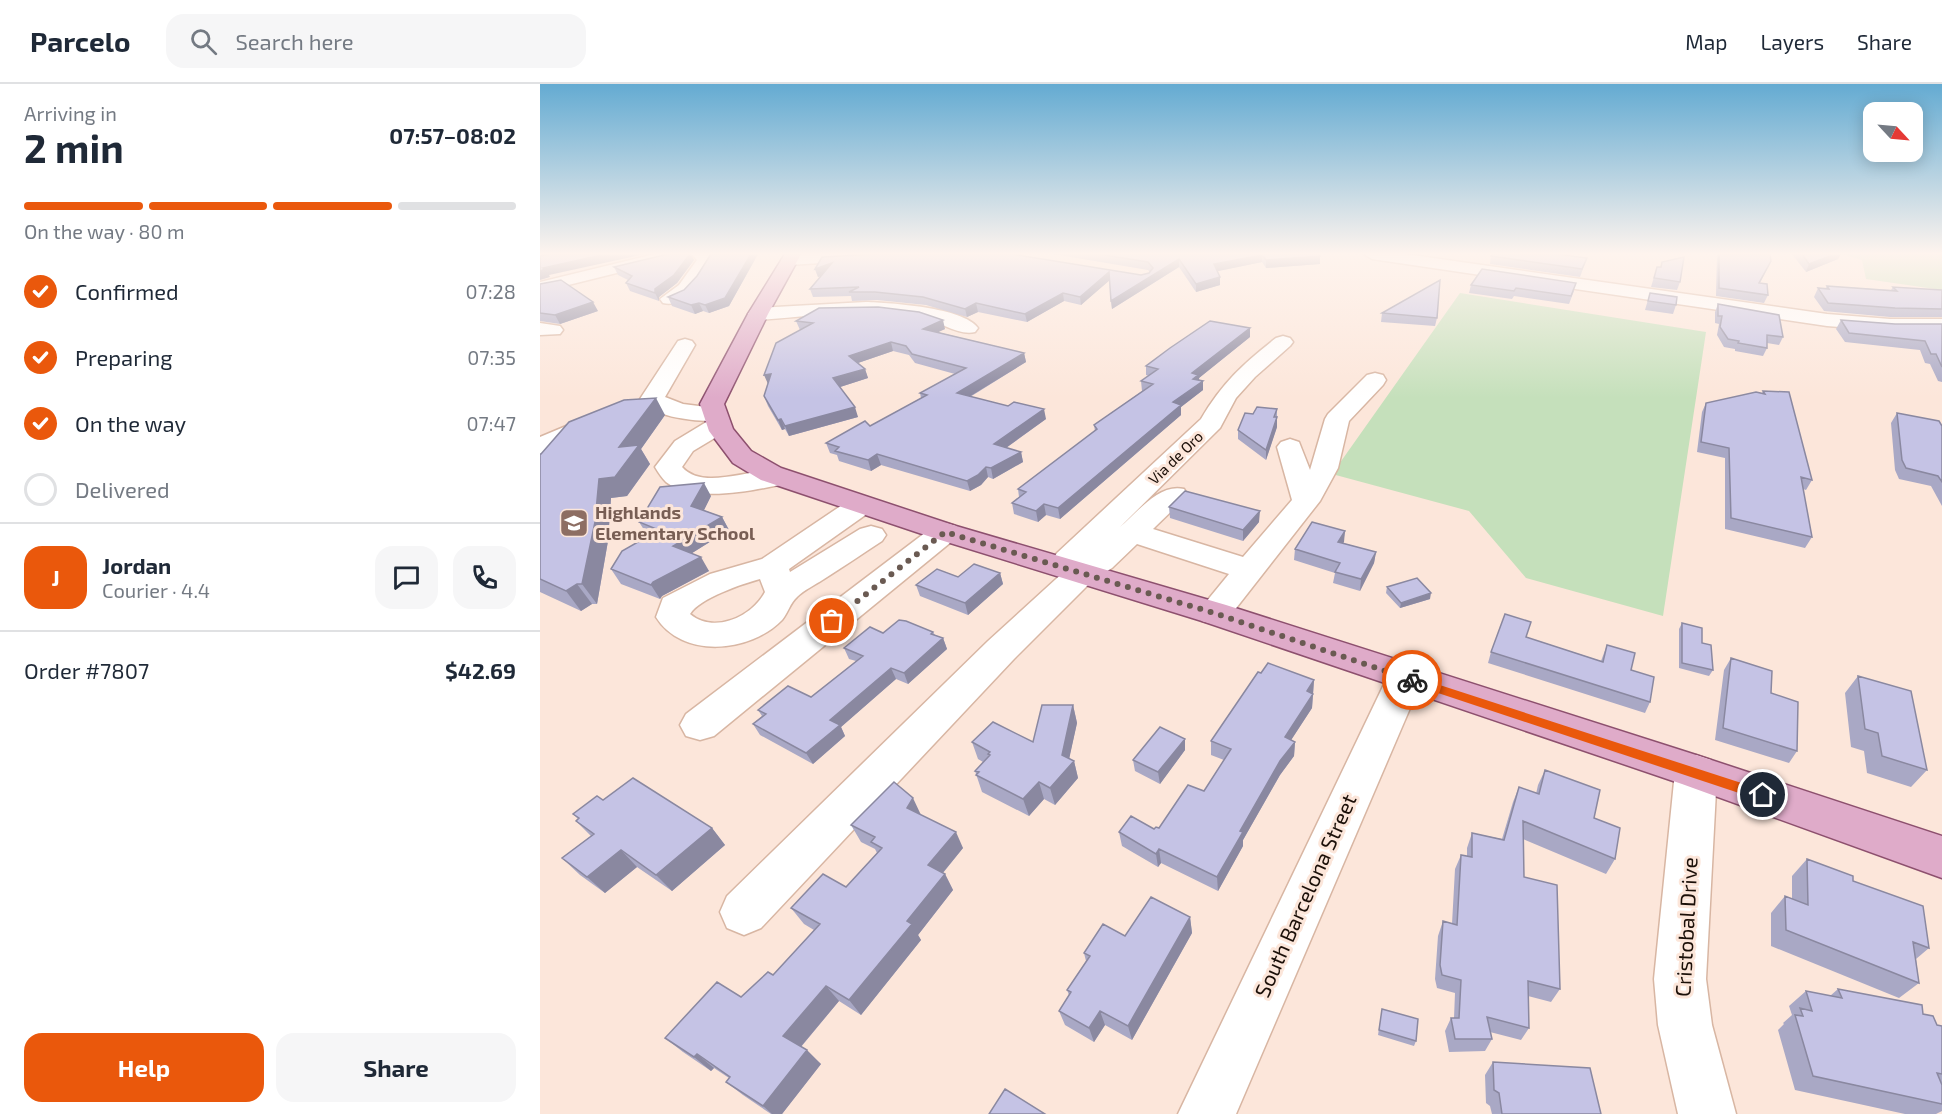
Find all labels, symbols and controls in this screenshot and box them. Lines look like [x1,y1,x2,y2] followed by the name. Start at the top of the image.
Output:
[166,14,586,68] search box
[30,24,130,58] text: Parcelo
[187,25,220,58] icon: search
[235,28,354,54] text: Search here
[1685,29,1727,54] text: Map
[1760,29,1824,54] text: Layers
[1857,29,1912,54] text: Share
[24,101,117,125] text: Arriving in
[1863,102,1923,162] north arrow
[1863,102,1923,162] map controls
[389,122,516,148] text: 07:57–08:02
[24,124,124,171] text: 2 min
[24,219,184,243] text: On the way · 80 m
[24,275,57,308] icon: check
[75,278,179,304] text: Confirmed
[466,279,516,303] text: 07:28
[24,341,57,374] icon: check
[75,344,173,370] text: Preparing
[467,345,516,369] text: 07:35
[24,407,57,440] icon: check
[75,410,186,436] text: On the way
[466,411,516,435] text: 07:47
[1144,427,1206,488] street label: Via de Oro
[75,476,170,502] text: Delivered
[595,501,755,544] place label: Highlands Elementary School
[558,507,590,539] school or university icon: Highlands Elementary School
[375,546,438,609] button: chat
[453,546,516,609] button: phone
[102,552,171,578] text: Jordan
[51,564,60,590] text: J
[102,578,210,602] text: Courier · 4.4
[806,595,857,646] pin
[815,604,848,637] icon: bag
[1382,650,1442,710] courier
[24,657,149,683] text: Order #7807
[445,657,516,683] text: $42.69
[1396,664,1429,697] icon: bike
[1737,769,1788,820] pin
[1746,778,1779,811] icon: home
[1249,790,1361,1001] street label: South Barcelona Street
[1669,856,1702,997] street label: Cristobal Drive
[24,1033,264,1102] button: Help
[276,1033,516,1102] button: Share

